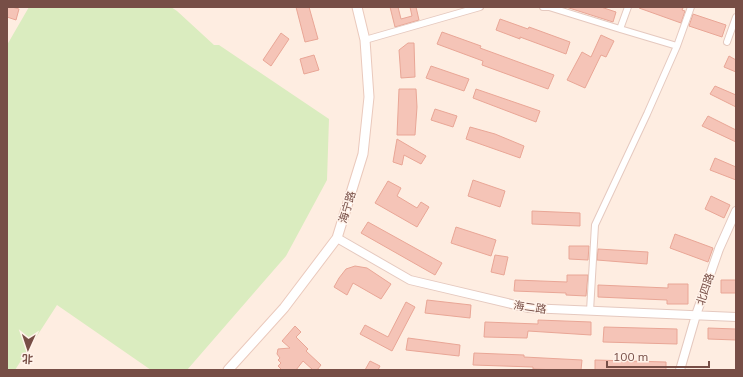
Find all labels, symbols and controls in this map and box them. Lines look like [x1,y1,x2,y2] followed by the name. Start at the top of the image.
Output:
[335,189,359,225] street label: 海宁路
[693,271,717,307] street label: 北四路
[513,298,547,316] street label: 海二路
[8,329,48,369] north arrow
[607,343,709,369] scale bar
[613,349,648,364] text: 100 m
[22,352,33,366] text: 北

